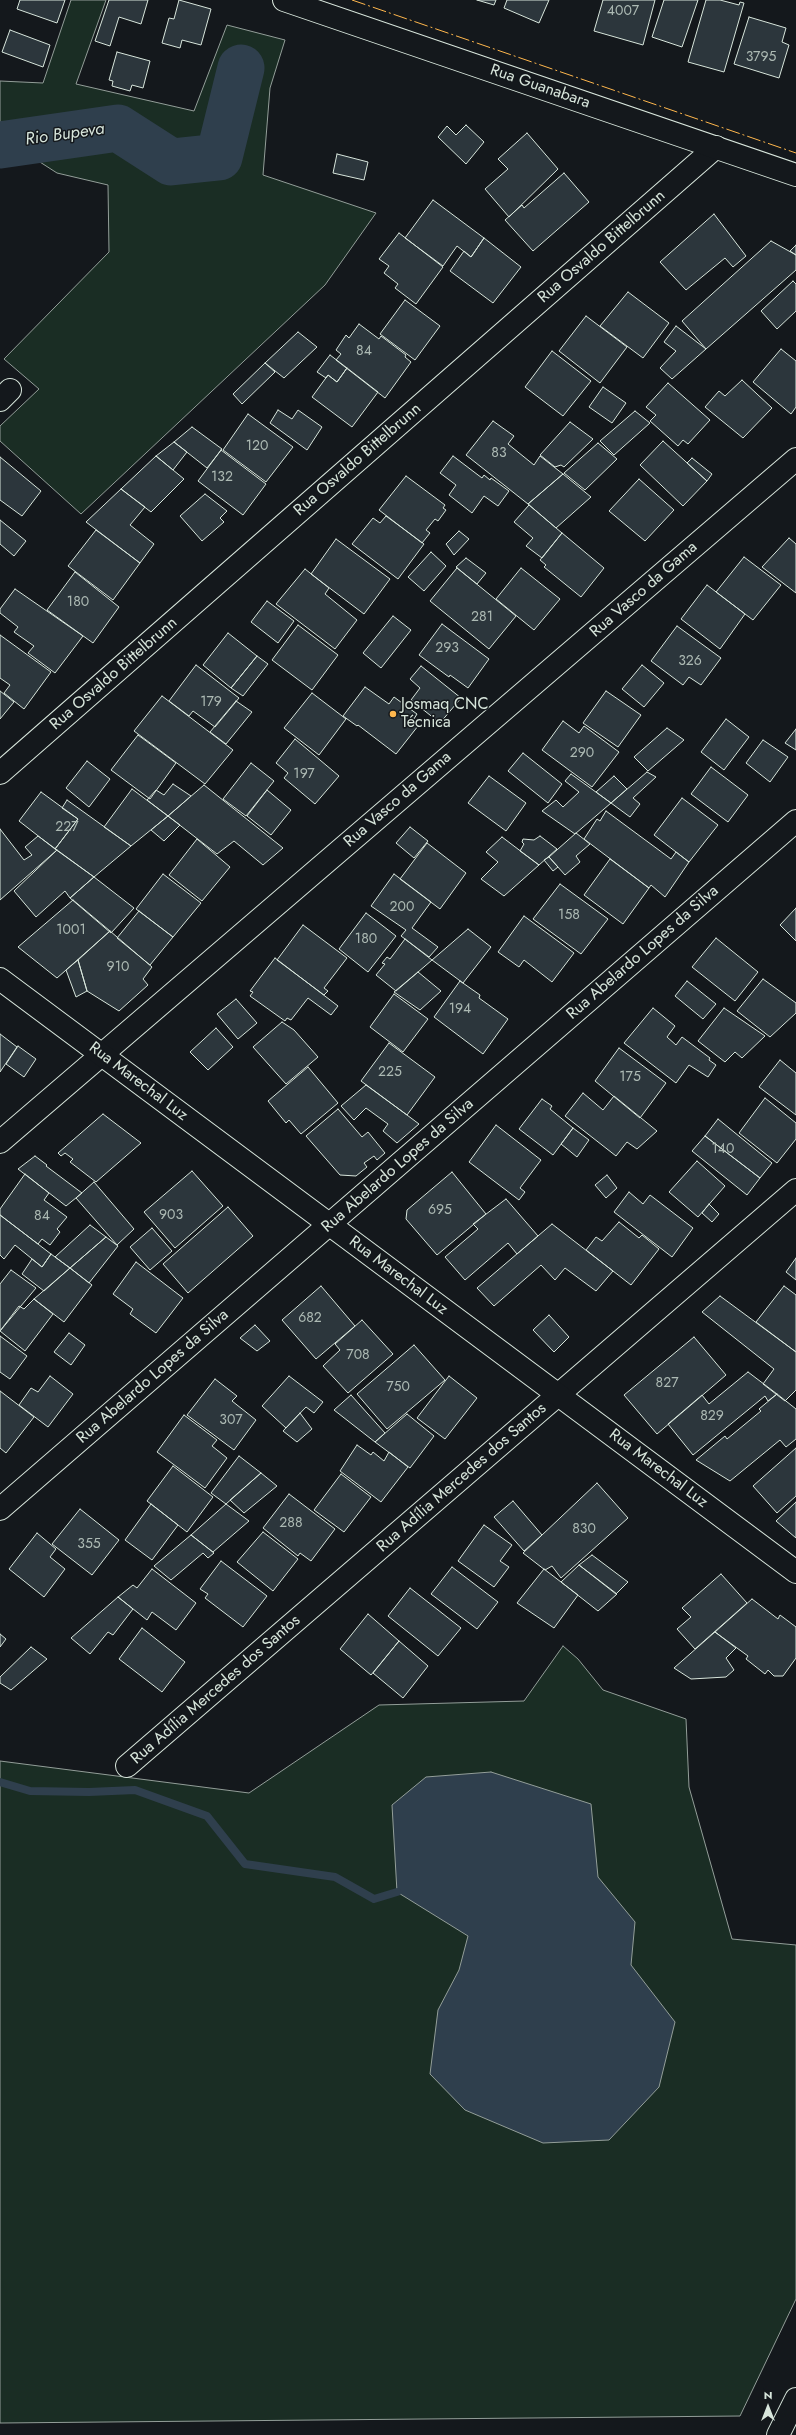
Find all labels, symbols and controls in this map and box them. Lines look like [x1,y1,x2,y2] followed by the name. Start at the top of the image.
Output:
[607,4,639,20] house number: 4007
[746,50,776,66] house number: 3795
[487,61,593,113] street label: Rua Guanabara
[24,119,106,151] water label: Rio Bupeva
[534,186,670,308] street label: Rua Osvaldo Bittelbrunn
[356,344,372,360] house number: 84
[290,399,426,521] street label: Rua Osvaldo Bittelbrunn
[246,439,268,455] house number: 120
[491,446,507,462] house number: 83
[211,470,233,486] house number: 132
[586,538,702,642] street label: Rua Vasco da Gama
[67,595,89,611] house number: 180
[471,610,493,626] house number: 281
[46,613,182,735] street label: Rua Osvaldo Bittelbrunn
[435,641,459,657] house number: 293
[678,654,702,670] house number: 326
[200,695,222,711] house number: 179
[401,695,488,733] place label: Josmaq CNC Técnica
[388,709,398,719] marker: Josmaq CNC Técnica
[570,746,594,762] house number: 290
[340,748,456,852] street label: Rua Vasco da Gama
[293,767,315,783] house number: 197
[55,820,79,836] house number: 227
[563,882,723,1024] street label: Rua Abelardo Lopes da Silva
[390,900,414,916] house number: 200
[558,908,580,924] house number: 158
[56,923,86,939] house number: 1001
[355,932,377,948] house number: 180
[107,960,129,976] house number: 910
[449,1002,471,1018] house number: 194
[85,1039,191,1125] street label: Rua Marechal Luz
[378,1065,402,1081] house number: 225
[619,1070,641,1086] house number: 175
[318,1095,478,1237] street label: Rua Abelardo Lopes da Silva
[712,1142,734,1158] house number: 140
[428,1203,452,1219] house number: 695
[159,1208,183,1224] house number: 903
[34,1209,50,1225] house number: 84
[345,1233,451,1319] street label: Rua Marechal Luz
[73,1306,233,1448] street label: Rua Abelardo Lopes da Silva
[298,1311,322,1327] house number: 682
[346,1348,370,1364] house number: 708
[656,1376,678,1392] house number: 827
[386,1380,410,1396] house number: 750
[373,1399,551,1557] street label: Rua Adília Mercedes dos Santos
[700,1409,724,1425] house number: 829
[219,1413,243,1429] house number: 307
[605,1426,711,1512] street label: Rua Marechal Luz
[279,1516,303,1532] house number: 288
[572,1522,596,1538] house number: 830
[77,1537,101,1553] house number: 355
[127,1611,305,1769] street label: Rua Adília Mercedes dos Santos
[748,2387,788,2427] north arrow
[764,2387,772,2403] text: N

